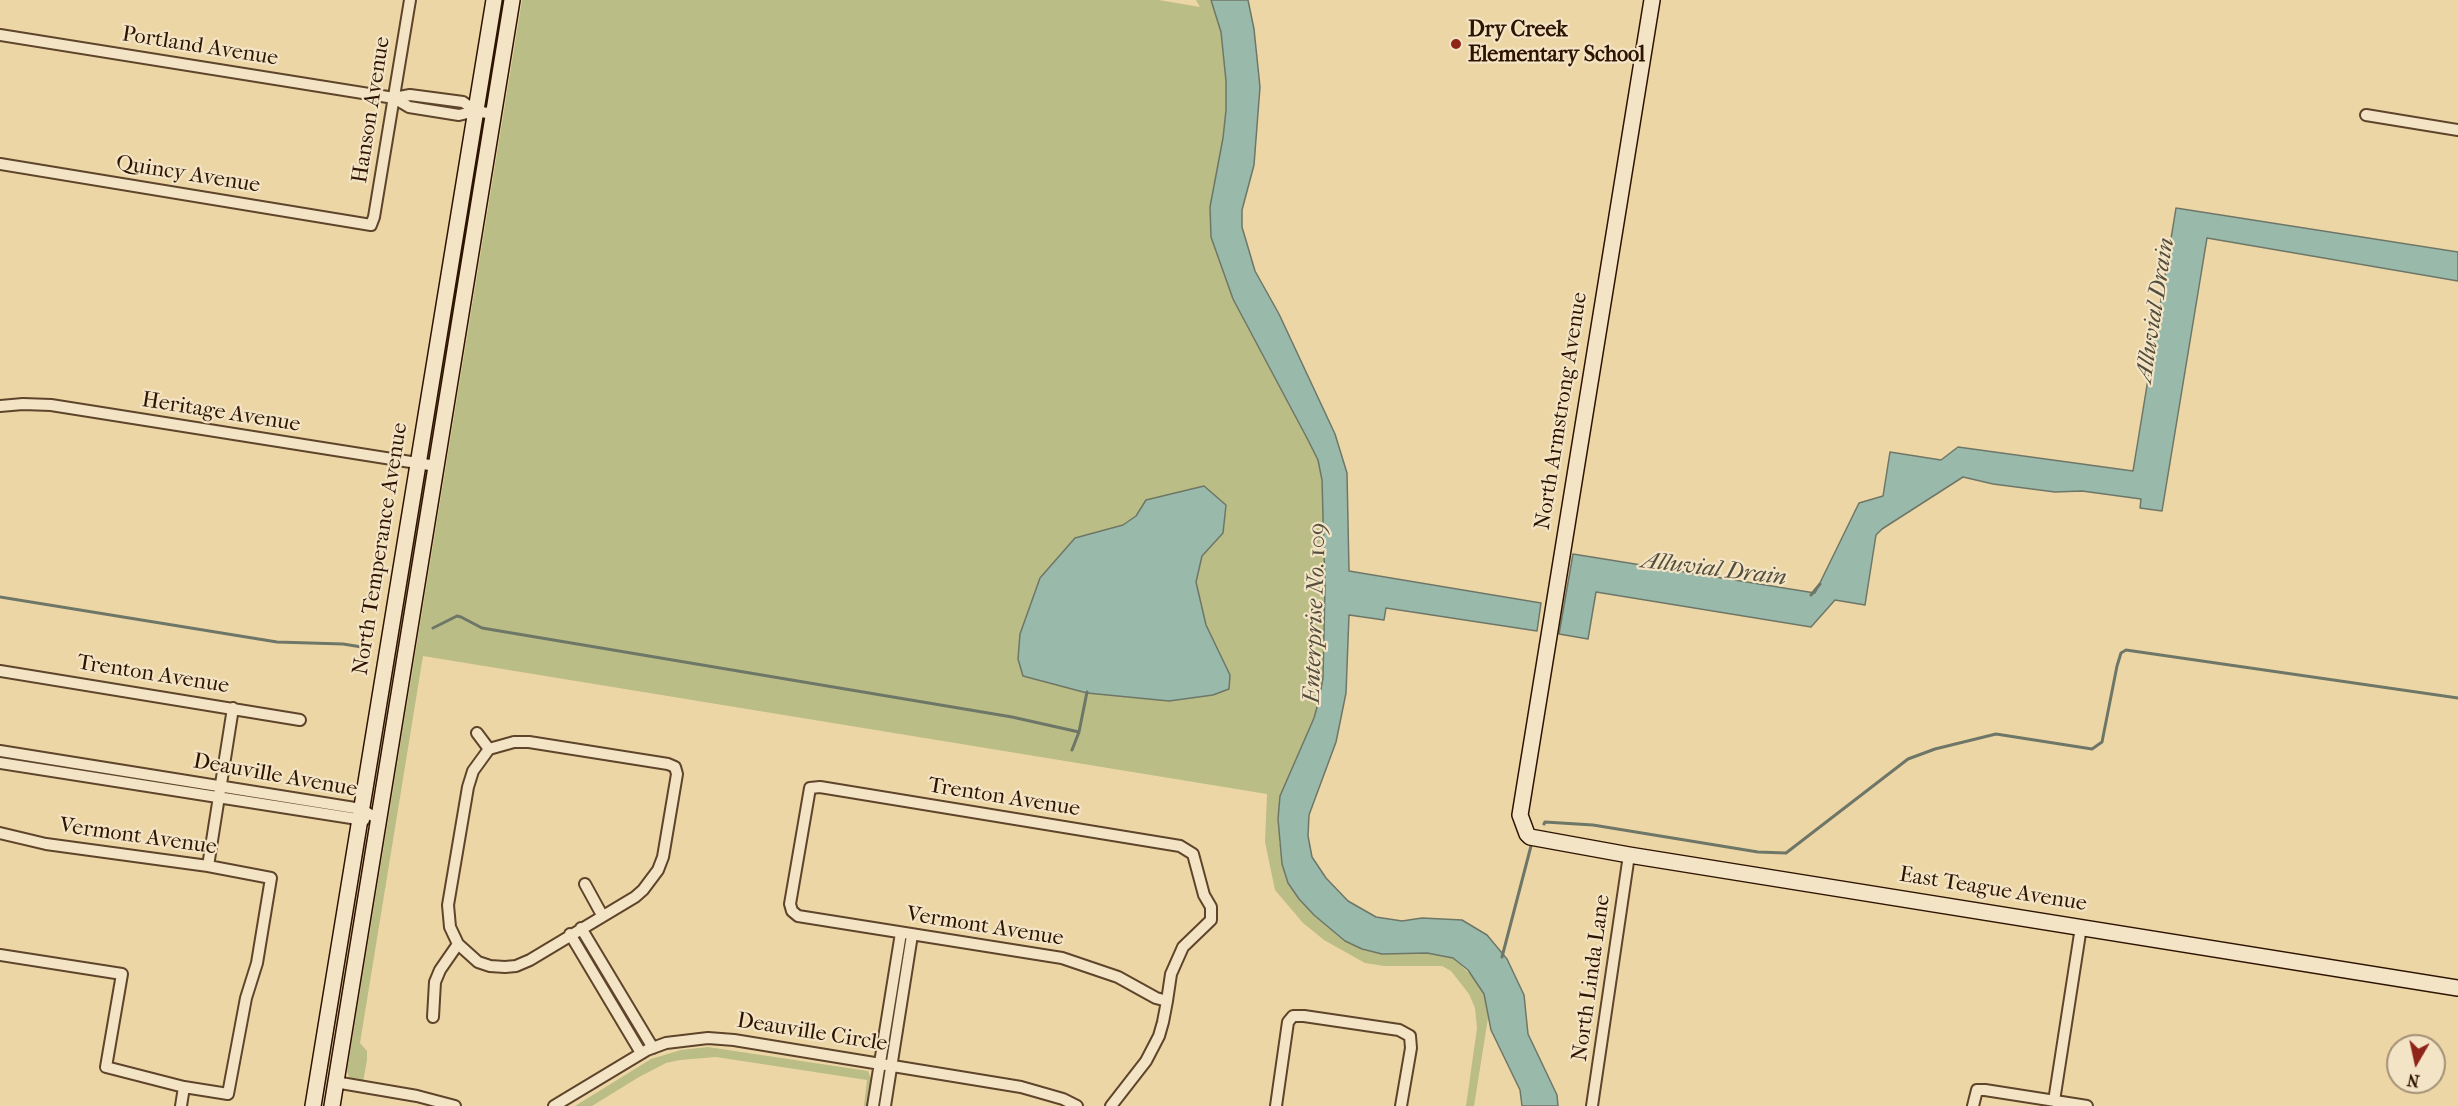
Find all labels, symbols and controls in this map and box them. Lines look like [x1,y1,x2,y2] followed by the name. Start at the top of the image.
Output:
[1468,18,1645,70] place label: Dry Creek Elementary School
[120,22,280,72] street label: Portland Avenue
[347,35,397,185] street label: Hanson Avenue
[1449,37,1463,51] marker: Dry Creek Elementary School
[114,151,262,199] street label: Quincy Avenue
[2130,236,2182,384] water label: Alluvial Drain
[1530,290,1594,532] street label: North Armstrong Avenue
[140,387,302,439] street label: Heritage Avenue
[348,421,414,677] street label: North Temperance Avenue
[1298,522,1334,704] water label: Enterprise No. 109
[1640,547,1788,593] water label: Alluvial Drain
[75,650,231,700] street label: Trenton Avenue
[191,749,359,803] street label: Deauville Avenue
[926,773,1082,823] street label: Trenton Avenue
[58,813,218,861] street label: Vermont Avenue
[1897,862,2089,918] street label: East Teague Avenue
[1567,893,1617,1063] street label: North Linda Lane
[905,902,1065,952] street label: Vermont Avenue
[735,1008,889,1058] street label: Deauville Circle
[2386,1034,2446,1094] north arrow
[2406,1070,2421,1091] text: N

